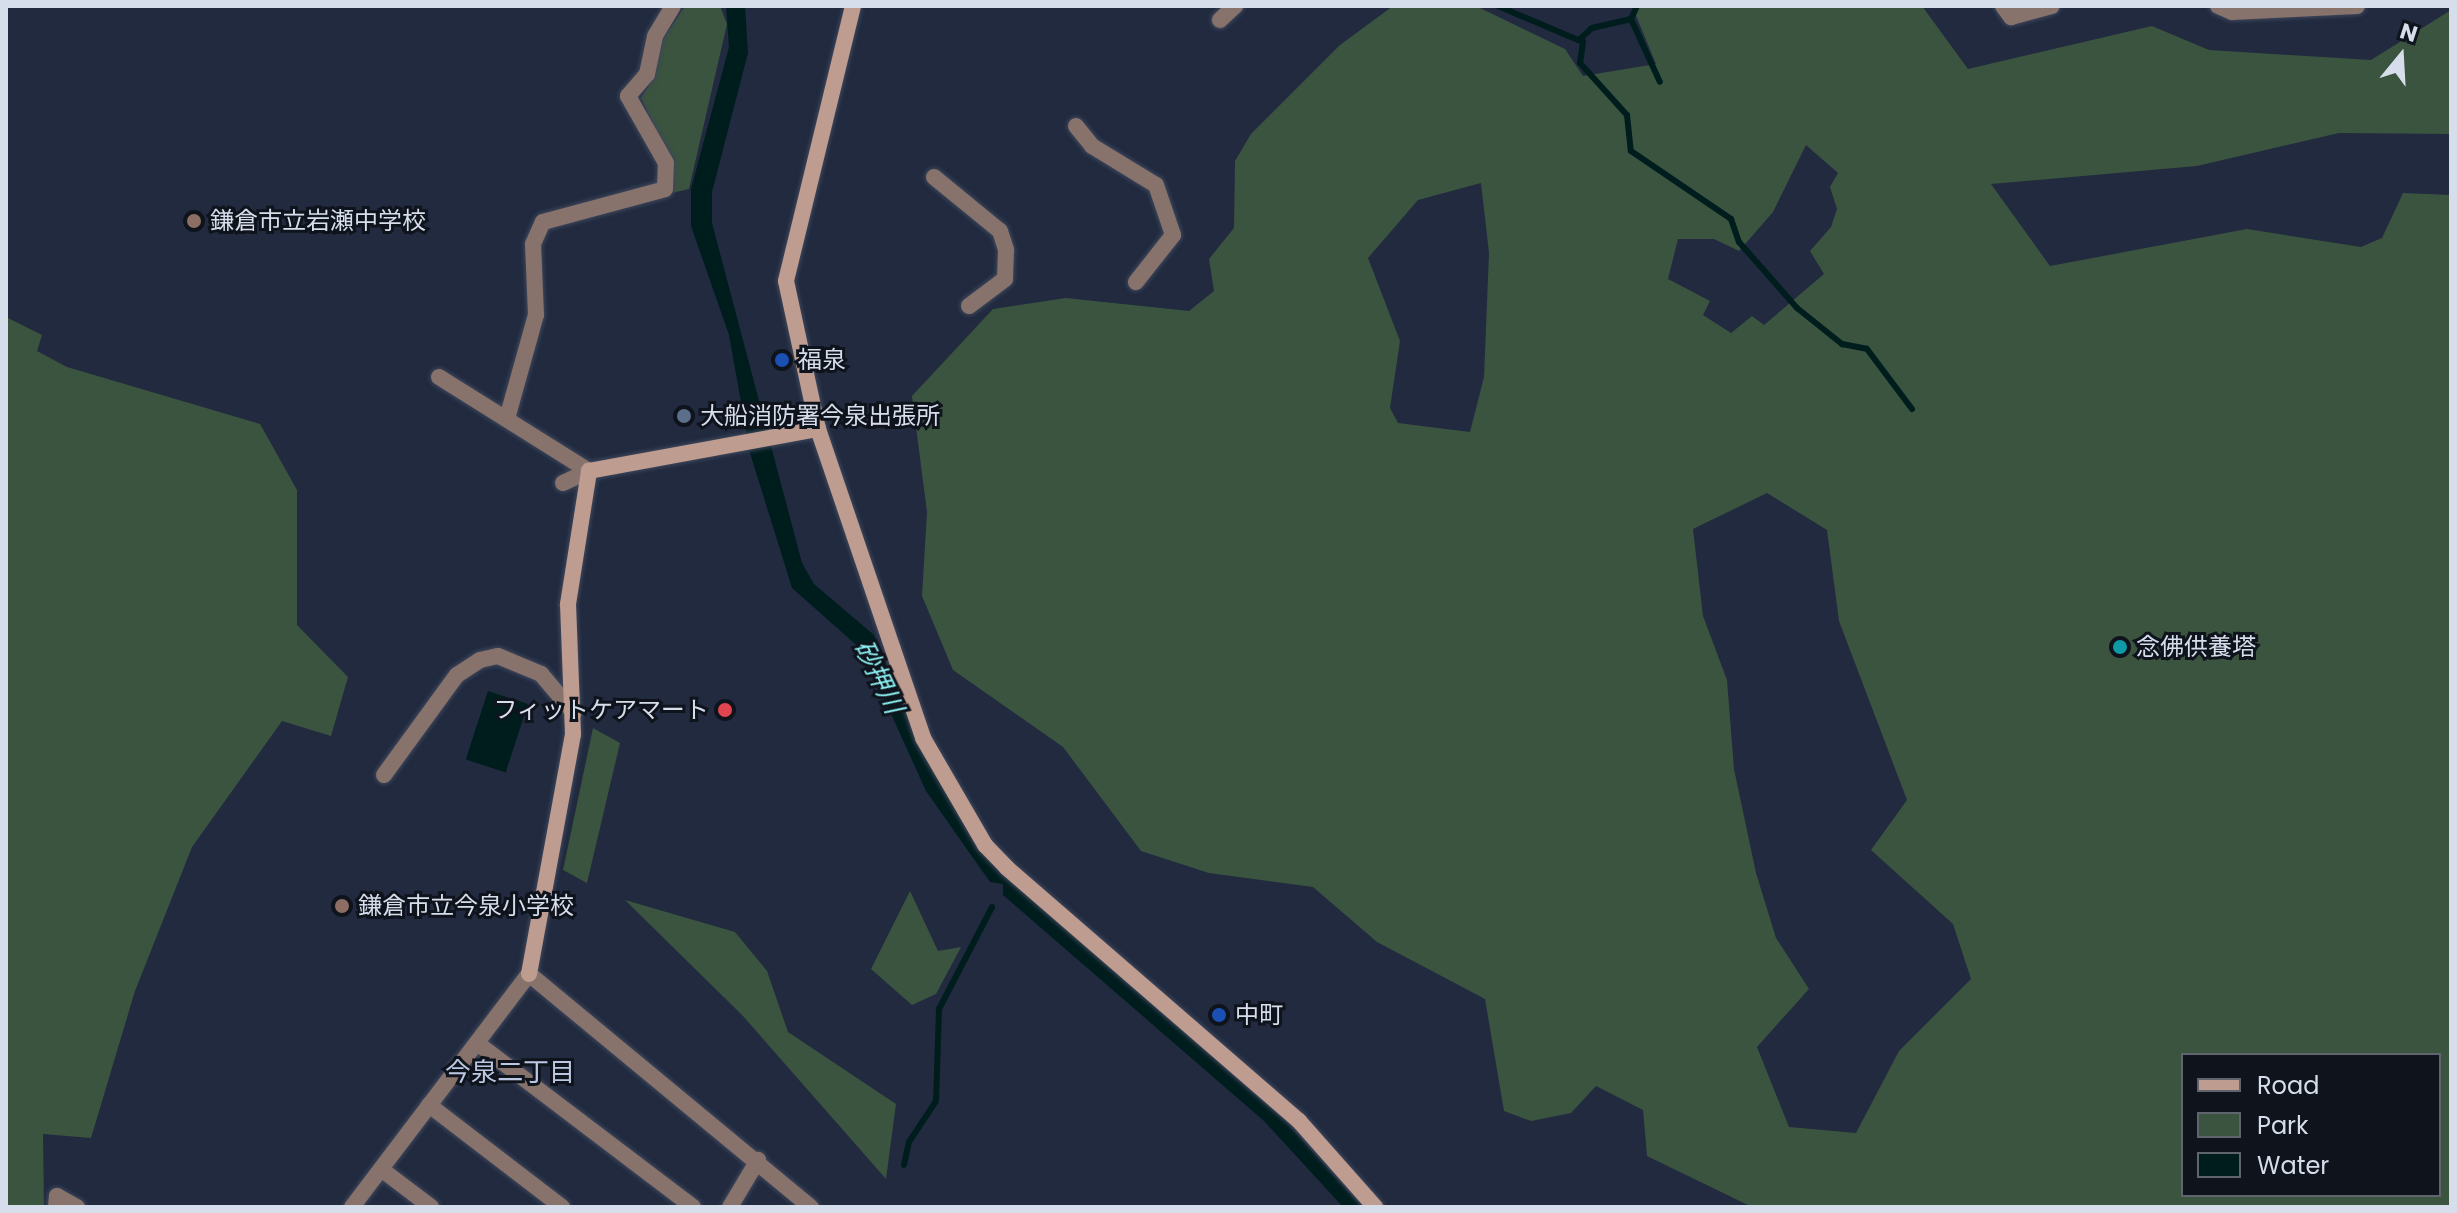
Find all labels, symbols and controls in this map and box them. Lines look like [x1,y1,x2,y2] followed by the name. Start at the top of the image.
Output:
[2396,15,2421,50] text: N
[2361,16,2441,96] north arrow
[210,207,426,235] place label: 鎌倉市立岩瀬中学校
[185,212,203,230] marker: 鎌倉市立岩瀬中学校
[798,346,846,374] place label: 福泉
[773,351,791,369] marker: 福泉
[700,402,940,430] place label: 大船消防署今泉出張所
[675,407,693,425] marker: 大船消防署今泉出張所
[2136,633,2256,661] place label: 念佛供養塔
[847,635,909,719] water label: 砂押川
[2111,638,2129,656] marker: 念佛供養塔
[493,696,709,724] place label: フィットケアマート
[716,701,734,719] marker: フィットケアマート
[358,892,574,920] place label: 鎌倉市立今泉小学校
[333,897,351,915] marker: 鎌倉市立今泉小学校
[1235,1001,1283,1029] place label: 中町
[1210,1006,1228,1024] marker: 中町
[2181,1053,2441,1197] legend
[445,1057,575,1089] district label: 今泉二丁目
[2257,1069,2319,1102] text: Road
[2257,1109,2308,1142] text: Park
[2257,1149,2329,1182] text: Water

